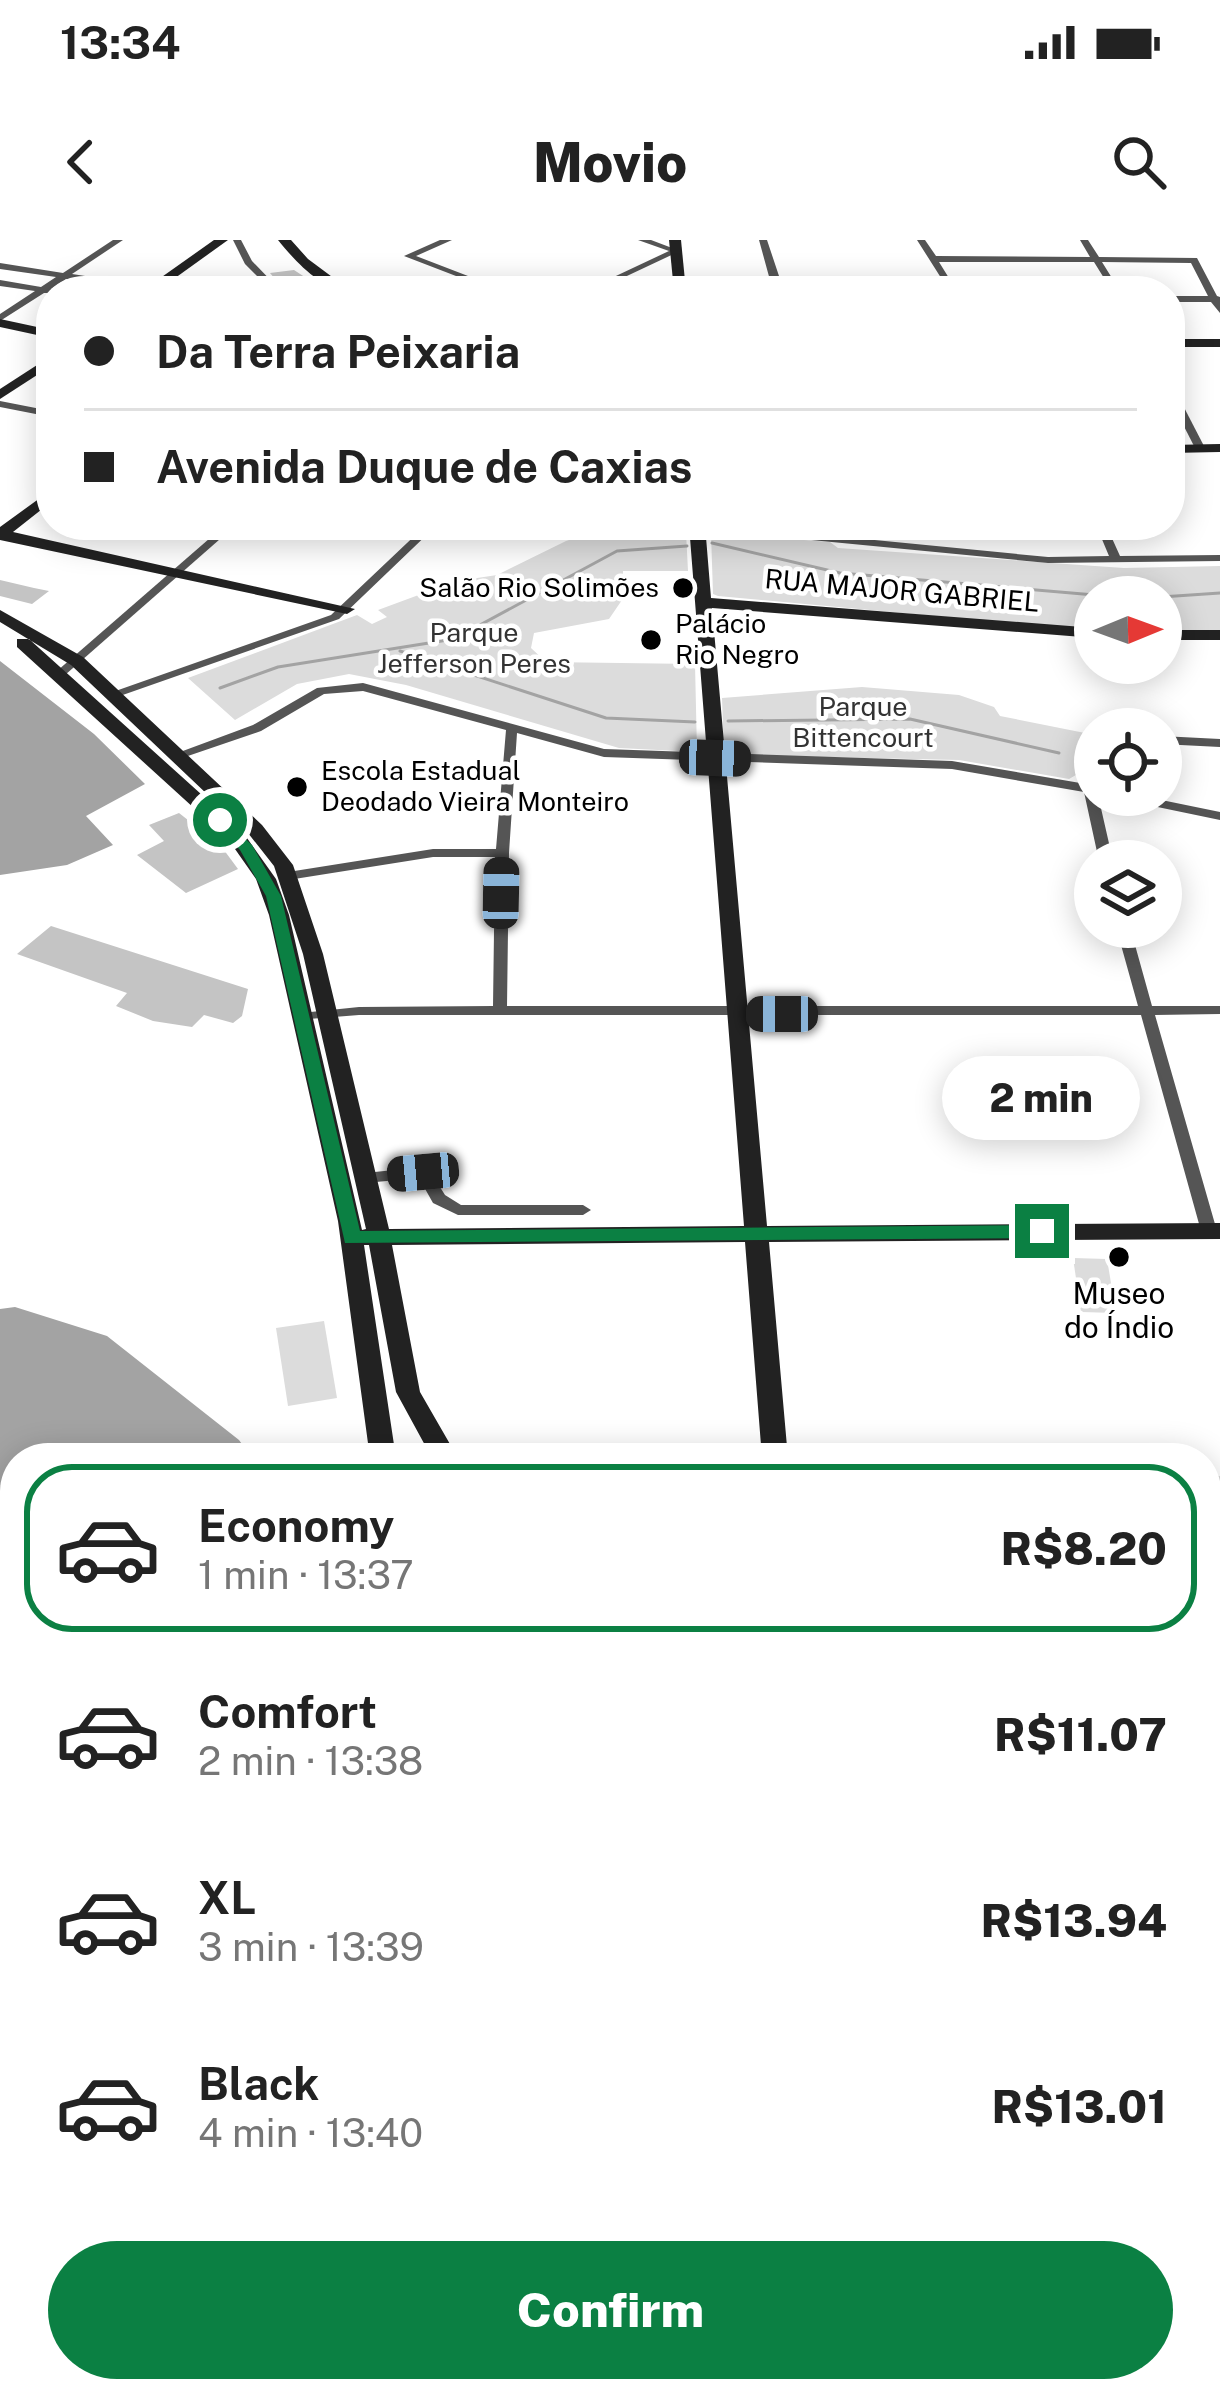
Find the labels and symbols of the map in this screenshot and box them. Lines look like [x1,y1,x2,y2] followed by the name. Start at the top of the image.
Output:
[763,562,1041,618] street label: RUA MAJOR GABRIEL
[419,571,659,603] place label: Salão Rio Solimões
[670,575,696,601] marker: Salão Rio Solimões
[1074,576,1182,684] north arrow
[675,607,799,670] place label: Palácio Rio Negro
[377,616,571,679] park label: Parque Jefferson Peres
[638,627,664,653] marker: Palácio Rio Negro
[792,690,934,753] park label: Parque Bittencourt
[678,739,752,777] car
[321,754,629,817] place label: Escola Estadual Deodado Vieira Monteiro
[284,774,310,800] marker: Escola Estadual Deodado Vieira Monteiro
[193,793,247,847] route start
[482,857,520,929] car
[746,996,818,1032] car
[943,1057,1141,1141] callout: 2 min
[386,1151,460,1193] car
[1015,1204,1069,1258] route end
[1106,1244,1132,1270] marker: Museo do Índio
[1064,1275,1174,1345] place label: Museo do Índio

